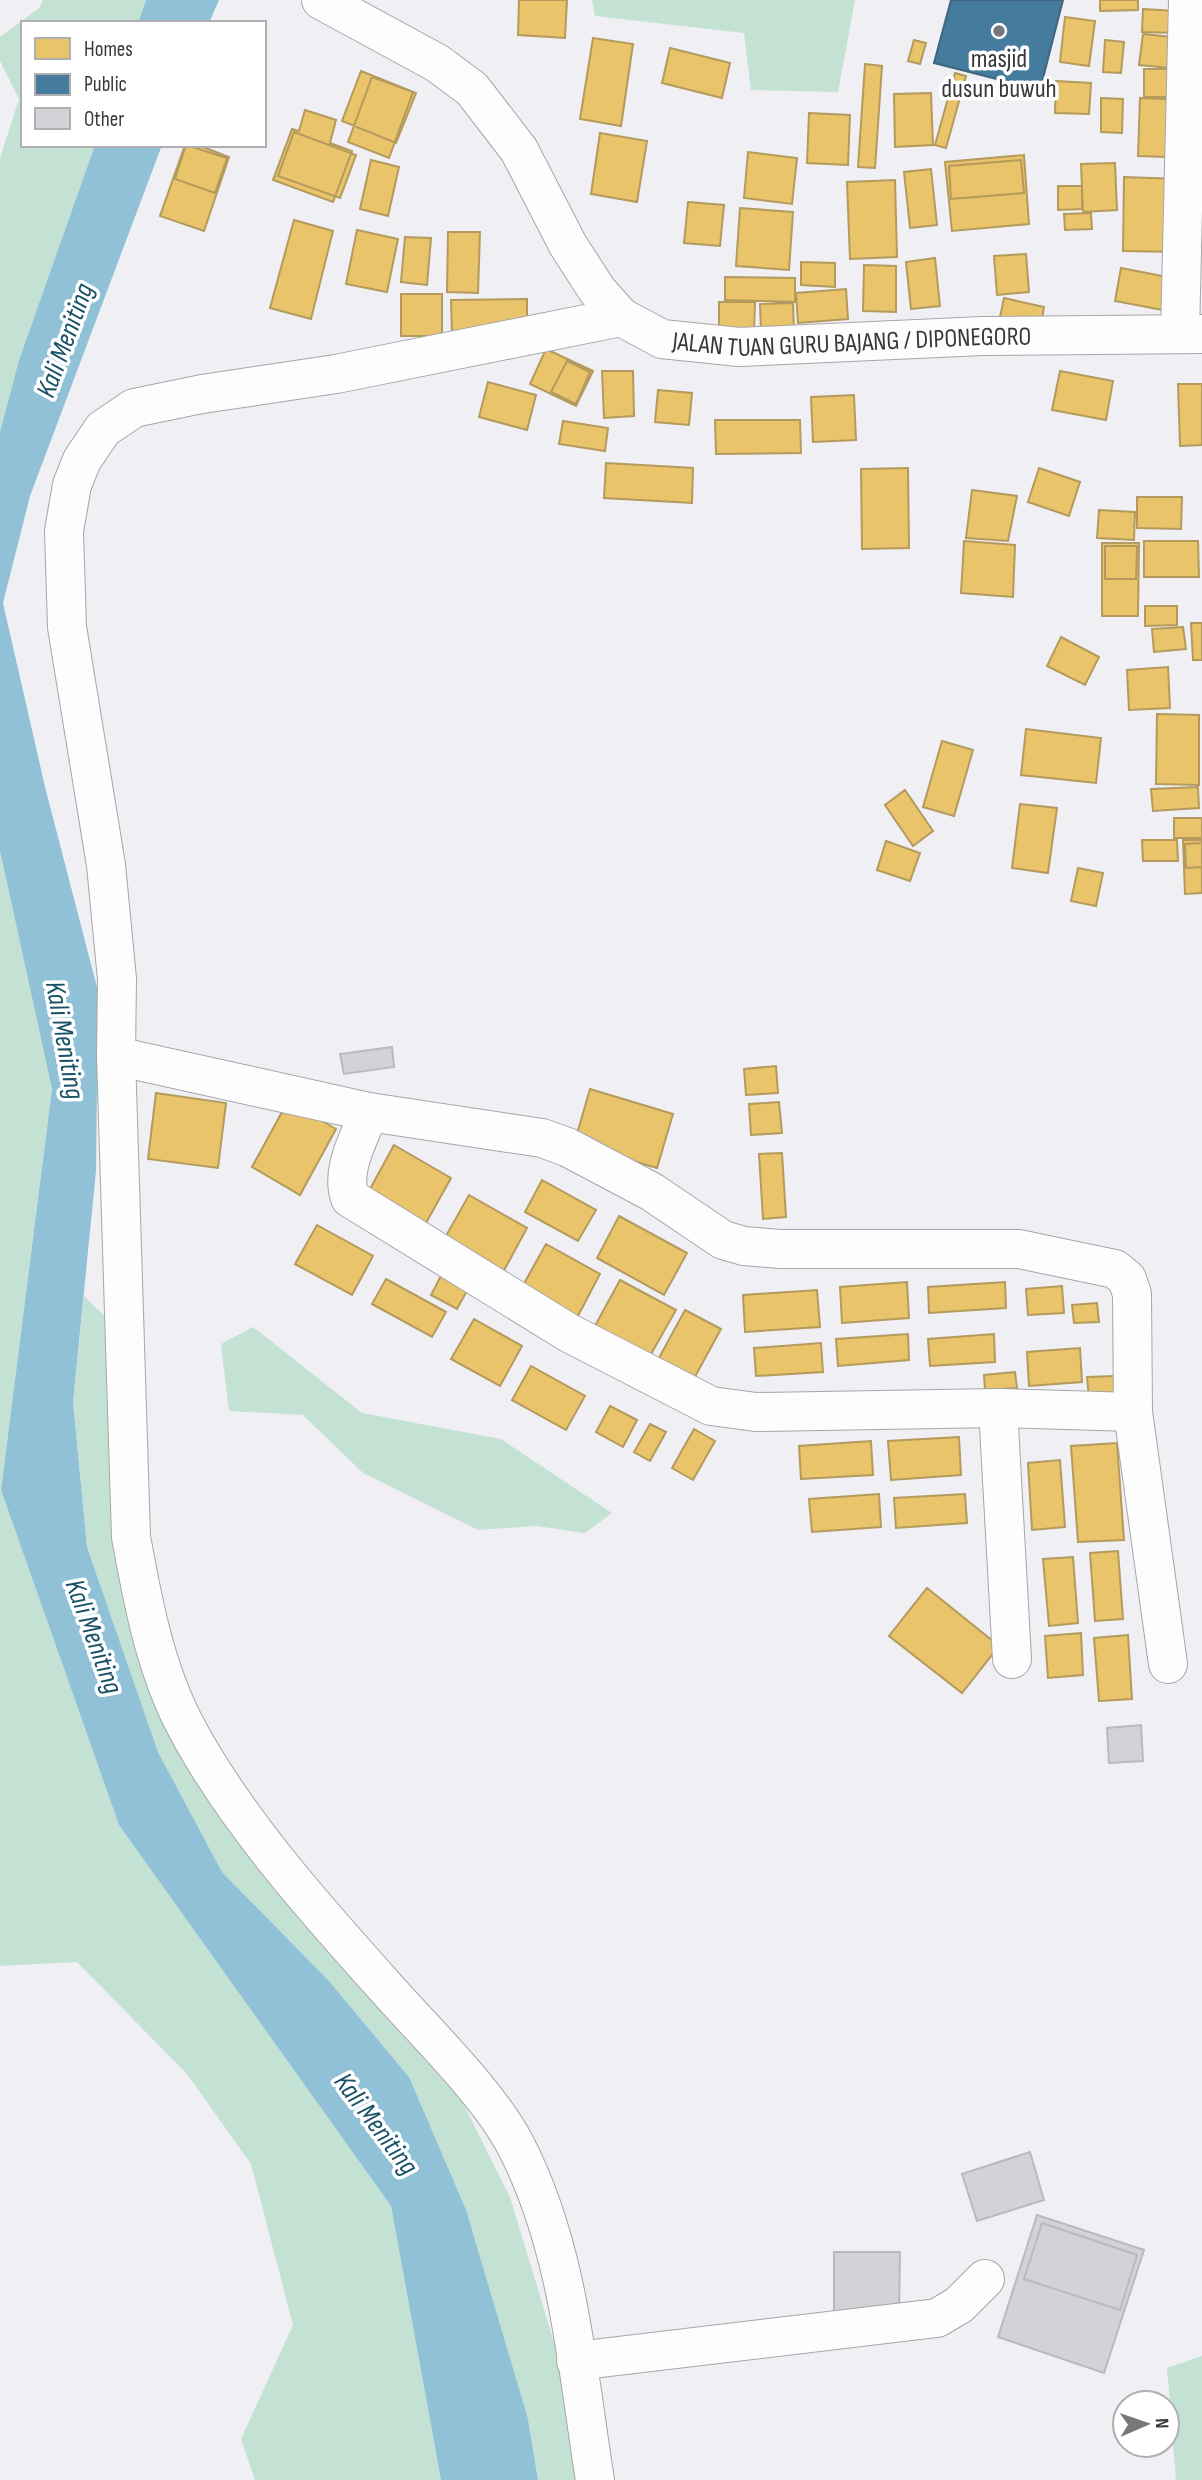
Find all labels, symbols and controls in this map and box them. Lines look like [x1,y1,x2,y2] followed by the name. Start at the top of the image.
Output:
[21,21,266,147] legend
[991,23,1007,39] marker: masjid dusun buwuh
[84,37,133,62] text: Homes
[941,44,1057,105] place label: masjid dusun buwuh
[84,72,127,97] text: Public
[84,107,124,132] text: Other
[30,278,101,402] water label: Kali Meniting
[670,322,1031,364] street label: JALAN TUAN GURU BAJANG / DIPONEGORO
[38,979,91,1102] water label: Kali Meniting
[58,1575,130,1699] water label: Kali Meniting
[327,2066,425,2182] water label: Kali Meniting
[1111,2389,1181,2459] north arrow
[1150,2418,1173,2429] text: N

